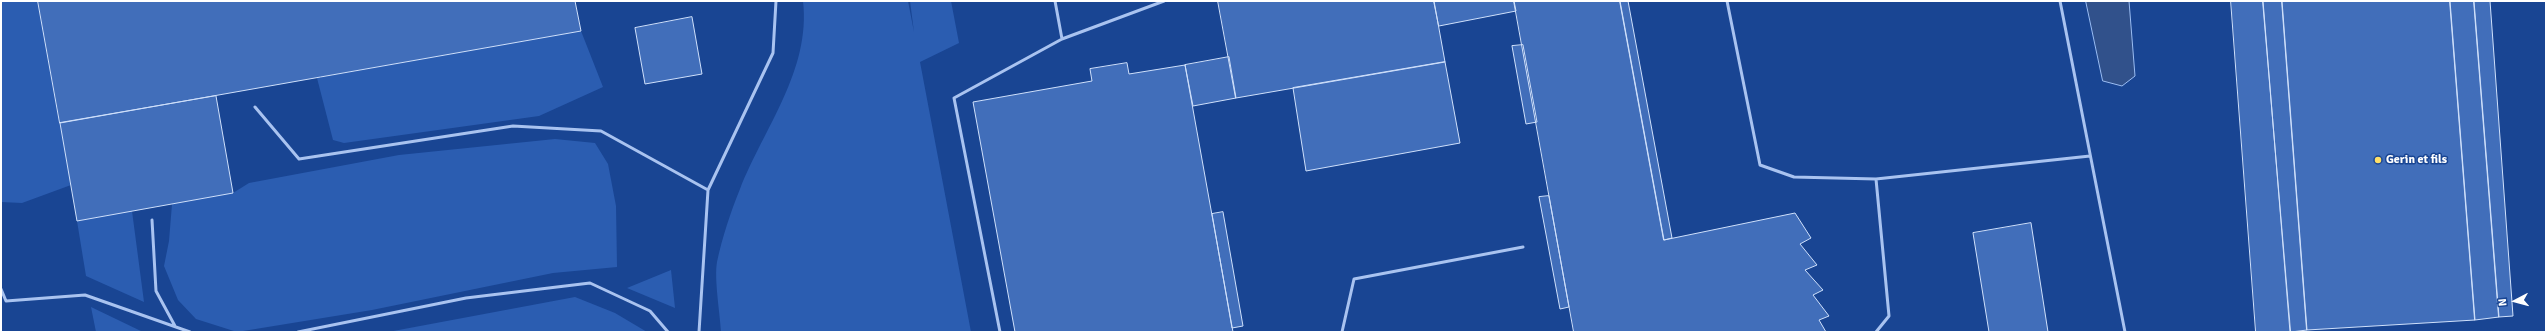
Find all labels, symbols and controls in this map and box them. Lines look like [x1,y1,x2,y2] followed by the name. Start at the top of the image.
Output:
[2386,153,2447,167] place label: Gerin et fils
[2373,155,2383,165] marker: Gerin et fils
[2495,281,2535,321] north arrow
[2496,298,2509,307] text: N

